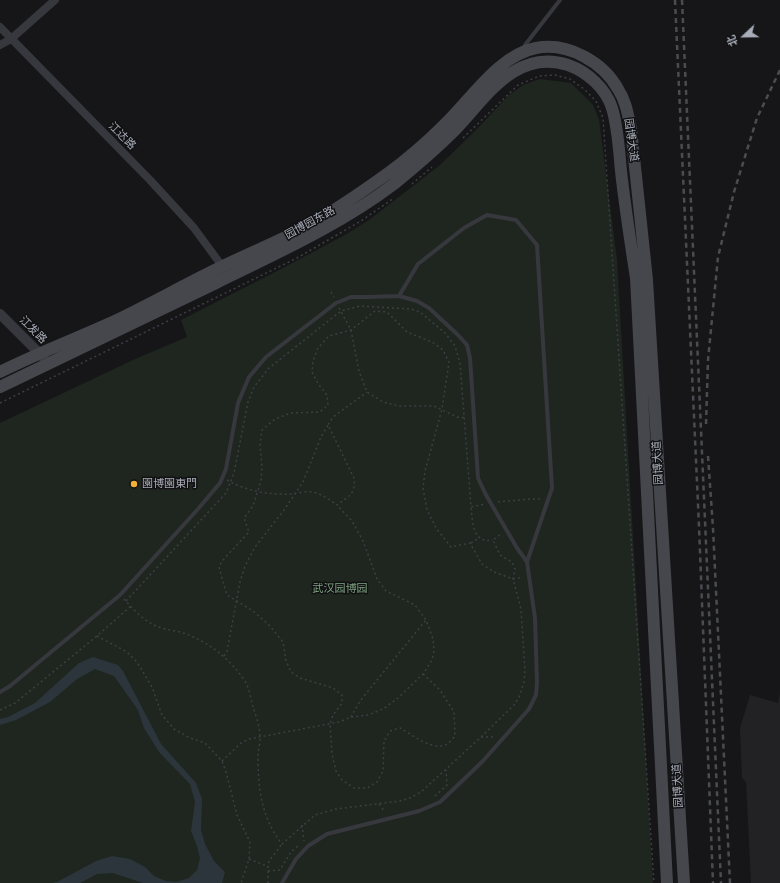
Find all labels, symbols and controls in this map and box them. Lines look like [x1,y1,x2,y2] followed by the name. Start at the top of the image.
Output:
[724,16,764,56] north arrow
[724,33,740,48] text: 北
[621,117,641,163] street label: 园博大道
[106,120,138,152] street label: 江达路
[283,204,337,242] street label: 园博园东路
[17,314,49,346] street label: 江发路
[650,441,666,485] street label: 园博大道
[142,477,197,491] place label: 園博園東門
[129,479,139,489] marker: 園博園東門
[313,582,367,596] park label: 武汉园博园
[670,764,686,808] street label: 园博大道

